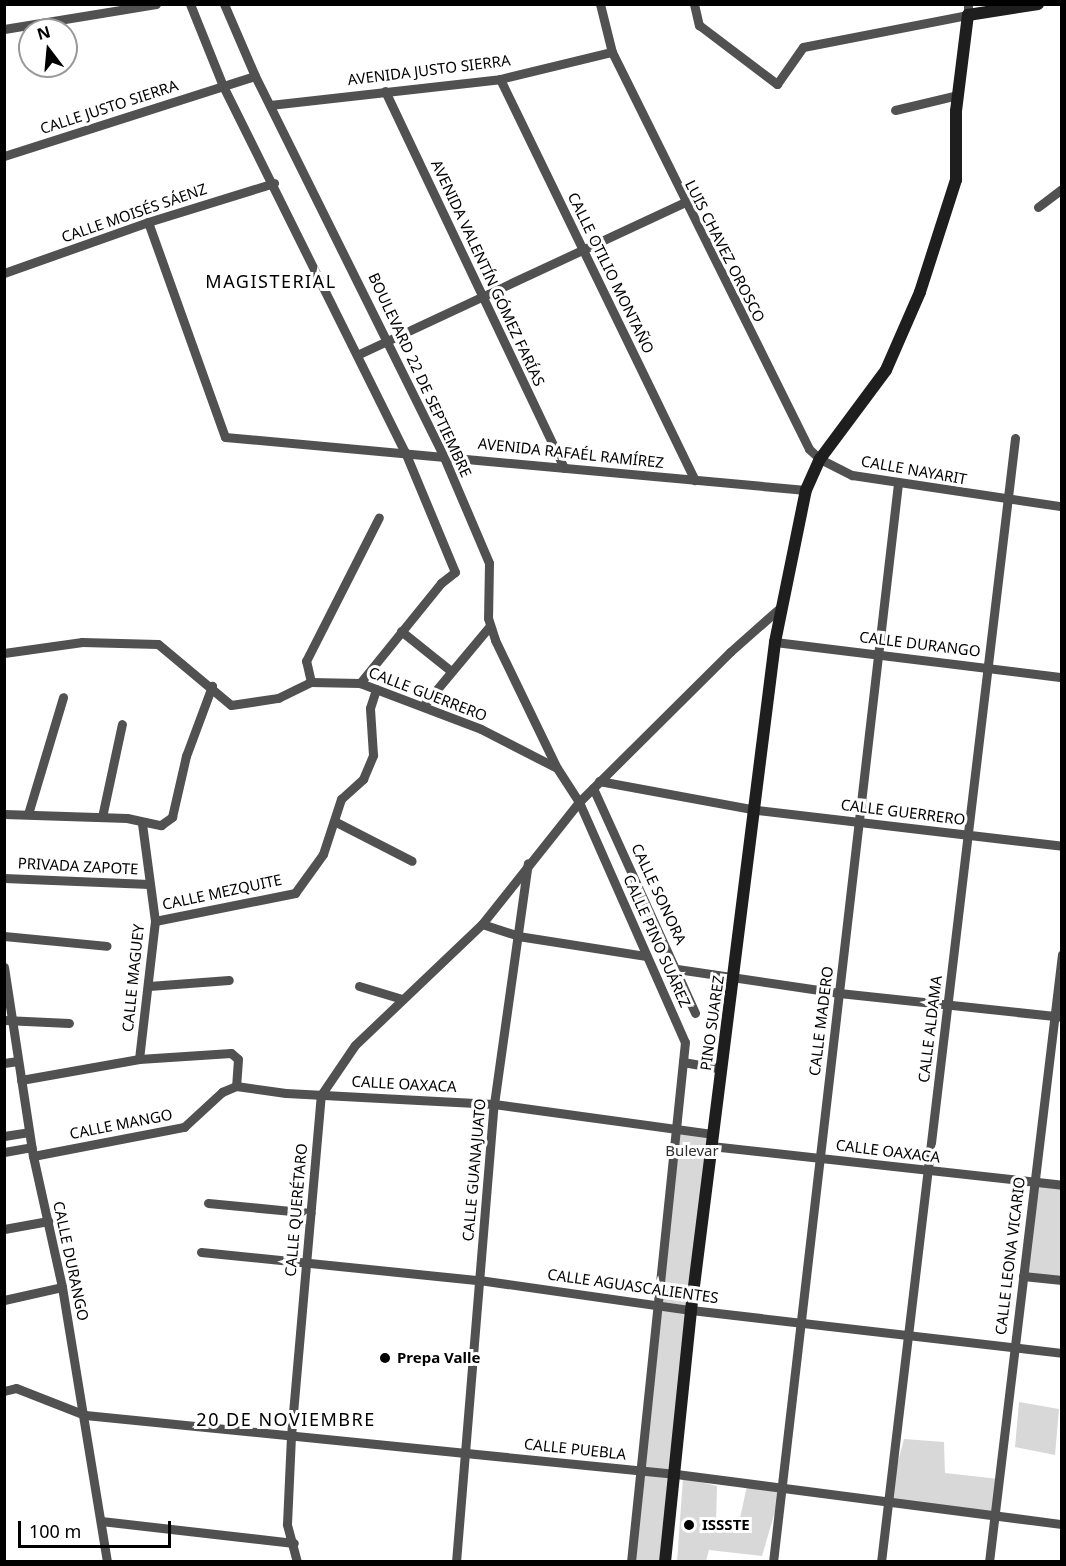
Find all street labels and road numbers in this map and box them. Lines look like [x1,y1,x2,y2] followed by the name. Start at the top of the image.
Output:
[347,51,511,89] street label: AVENIDA JUSTO SIERRA
[38,76,180,138] street label: CALLE JUSTO SIERRA
[428,157,548,389] street label: AVENIDA VALENTÍN GÓMEZ FARÍAS
[681,177,769,325] street label: LUIS CHAVEZ OROSCO
[59,180,209,246] street label: CALLE MOISÉS SÁENZ
[564,190,658,356] street label: CALLE OTILIO MONTAÑO
[365,270,475,480] street label: BOULEVARD 22 DE SEPTIEMBRE
[477,434,665,472] street label: AVENIDA RAFAÉL RAMÍREZ
[860,452,968,488] street label: CALLE NAYARIT
[858,628,982,660] street label: CALLE DURANGO
[366,663,490,725] street label: CALLE GUERRERO
[840,795,966,829] street label: CALLE GUERRERO
[628,841,690,947] street label: CALLE SONORA
[17,854,139,878] street label: PRIVADA ZAPOTE
[161,871,283,913] street label: CALLE MEZQUITE
[620,872,694,1010] street label: CALLE PINO SUÁREZ
[118,923,148,1033] street label: CALLE MAGUEY
[805,965,837,1077] street label: CALLE MADERO
[696,974,728,1072] street label: PINO SUAREZ
[914,974,946,1084] street label: CALLE ALDAMA
[351,1072,457,1096] street label: CALLE OAXACA
[459,1098,489,1242] street label: CALLE GUANAJUATO
[68,1105,174,1143] street label: CALLE MANGO
[835,1136,941,1166] street label: CALLE OAXACA
[281,1143,311,1277] street label: CALLE QUERÉTARO
[991,1176,1029,1336] street label: CALLE LEONA VICARIO
[50,1200,92,1322] street label: CALLE DURANGO
[546,1265,720,1307] street label: CALLE AGUASCALIENTES
[523,1435,627,1463] street label: CALLE PUEBLA

